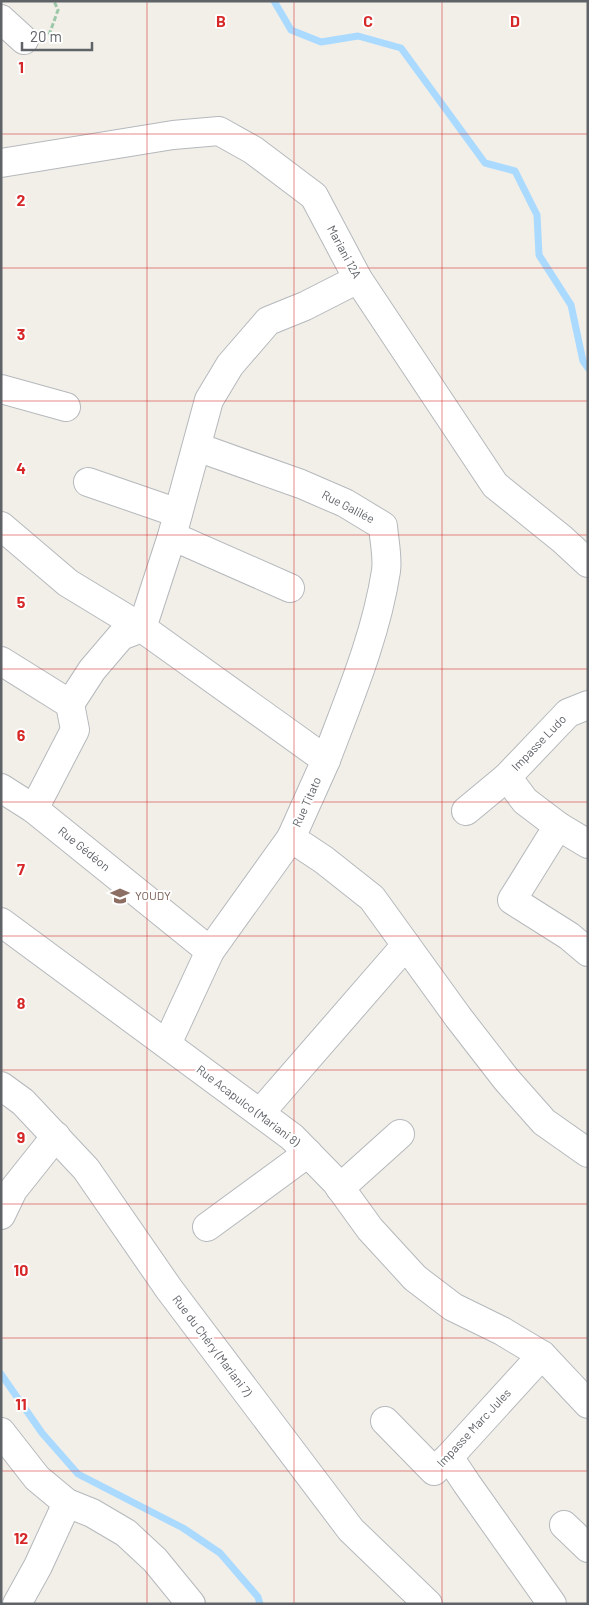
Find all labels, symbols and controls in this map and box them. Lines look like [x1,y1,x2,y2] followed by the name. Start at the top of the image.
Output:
[216,11,226,30] text: B
[363,11,373,30] text: C
[510,11,520,30] text: D
[22,20,92,52] scale bar
[30,27,62,45] text: 20 m
[18,57,24,76] text: 1
[17,190,26,209] text: 2
[325,223,365,280] street label: Mariani 12A
[17,324,25,343] text: 3
[16,458,26,477] text: 4
[320,487,377,525] street label: Rue Galilée
[17,592,26,611] text: 5
[508,711,568,773] street label: Impasse Ludo
[17,725,26,744] text: 6
[289,774,323,829] street label: Rue Titato
[56,823,113,873] street label: Rue Gédéon
[17,859,25,878] text: 7
[109,885,131,907] school or university icon: YOUDY
[135,888,171,902] place label: YOUDY
[17,993,26,1012] text: 8
[194,1062,304,1149] street label: Rue Acapulco (Mariani 8)
[17,1127,25,1146] text: 9
[14,1260,28,1279] text: 10
[170,1292,256,1399] street label: Rue du Chéry (Mariani 7)
[433,1385,513,1469] street label: Impasse Marc Jules
[15,1394,27,1413] text: 11
[14,1528,28,1547] text: 12

